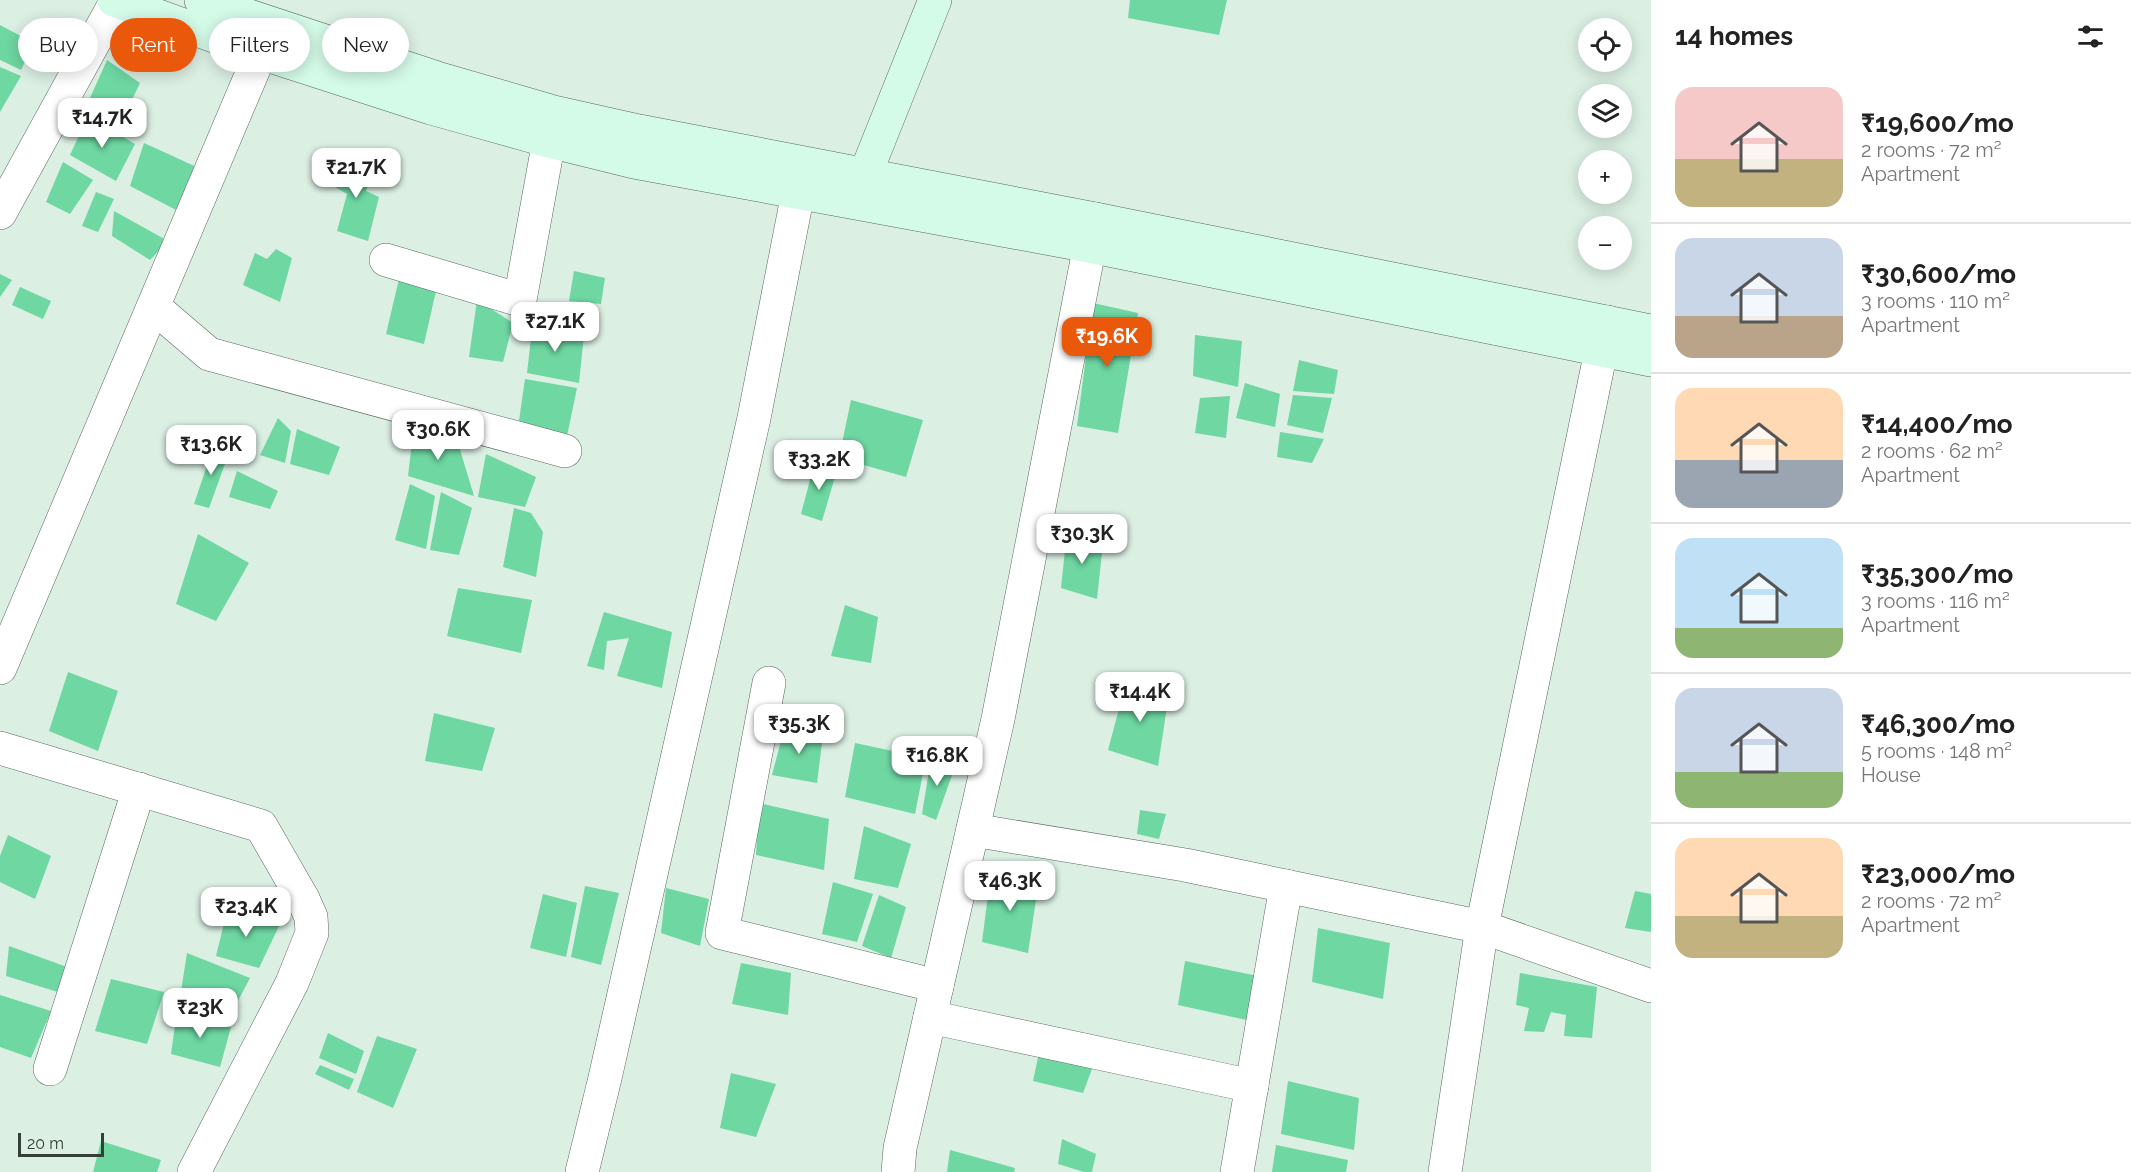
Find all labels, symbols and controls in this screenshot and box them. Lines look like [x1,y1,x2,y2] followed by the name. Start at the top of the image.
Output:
[18,18,98,72] chip: Buy
[110,18,197,72] chip: Rent
[209,18,310,72] chip: Filters
[322,18,409,72] chip: New
[1578,18,1632,270] map controls
[1578,18,1632,72] button: locate
[2074,20,2107,53] icon: filters
[1675,21,1793,51] text: 14 homes
[1578,84,1632,138] button: layers
[53,98,151,149] pin: ₹14.7K
[72,105,132,129] text: ₹14.7K
[1861,108,2014,138] text: ₹19,600/mo
[1723,111,1795,183] icon: home
[1861,138,2001,162] text: 2 rooms · 72 m²
[307,148,405,199] pin: ₹21.7K
[1578,150,1632,204] button: +
[326,155,386,179] text: ₹21.7K
[1861,162,1960,186] text: Apartment
[1578,216,1632,270] button: −
[1861,259,2016,289] text: ₹30,600/mo
[1723,262,1795,334] icon: home
[1861,289,2010,313] text: 3 rooms · 110 m²
[506,302,604,353] pin: ₹27.1K
[525,309,585,333] text: ₹27.1K
[1861,313,1960,337] text: Apartment
[1058,317,1156,368] pin: ₹19.6K
[1076,324,1138,348] text: ₹19.6K
[1861,409,2012,439] text: ₹14,400/mo
[389,410,487,461] pin: ₹30.6K
[1723,412,1795,484] icon: home
[406,417,470,441] text: ₹30.6K
[162,425,260,476] pin: ₹13.6K
[180,432,242,456] text: ₹13.6K
[1861,439,2003,463] text: 2 rooms · 62 m²
[770,440,868,491] pin: ₹33.2K
[788,447,850,471] text: ₹33.2K
[1861,463,1960,487] text: Apartment
[1033,514,1131,565] pin: ₹30.3K
[1050,521,1114,545] text: ₹30.3K
[1861,559,2013,589] text: ₹35,300/mo
[1723,562,1795,634] icon: home
[1861,589,2010,613] text: 3 rooms · 116 m²
[1861,613,1960,637] text: Apartment
[1091,672,1189,723] pin: ₹14.4K
[1109,679,1171,703] text: ₹14.4K
[750,704,848,755] pin: ₹35.3K
[1861,709,2015,739] text: ₹46,300/mo
[768,711,830,735] text: ₹35.3K
[1723,712,1795,784] icon: home
[888,736,986,787] pin: ₹16.8K
[1861,739,2012,763] text: 5 rooms · 148 m²
[906,743,968,767] text: ₹16.8K
[1861,763,1921,787] text: House
[1861,859,2015,889] text: ₹23,000/mo
[961,861,1059,912] pin: ₹46.3K
[1723,862,1795,934] icon: home
[978,868,1042,892] text: ₹46.3K
[197,887,295,938] pin: ₹23.4K
[1861,889,2001,913] text: 2 rooms · 72 m²
[215,894,277,918] text: ₹23.4K
[1861,913,1960,937] text: Apartment
[164,988,236,1039] pin: ₹23K
[177,995,223,1019] text: ₹23K
[18,1130,104,1158] scale bar
[27,1134,64,1153] text: 20 m

